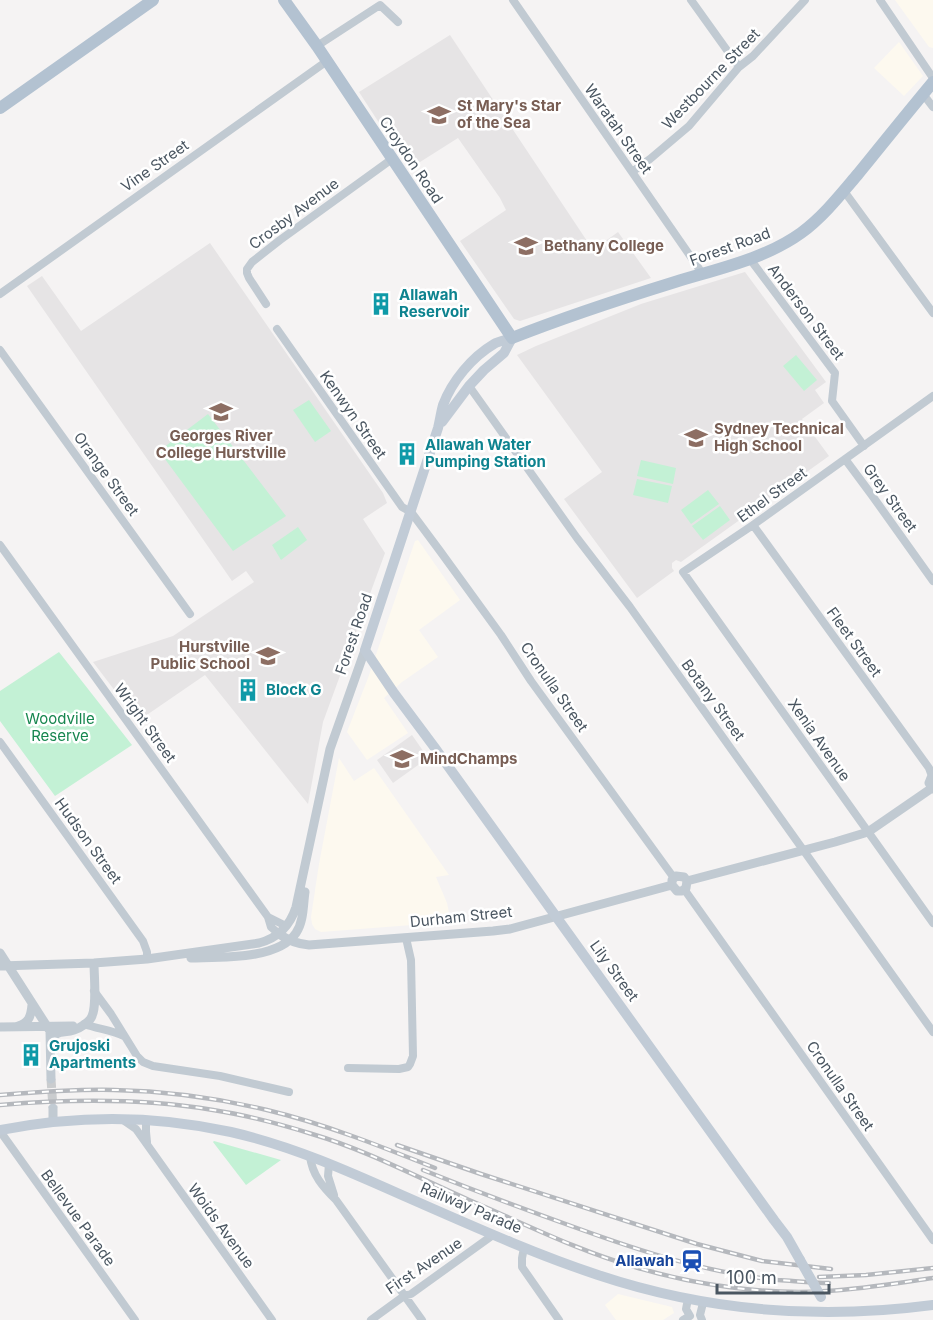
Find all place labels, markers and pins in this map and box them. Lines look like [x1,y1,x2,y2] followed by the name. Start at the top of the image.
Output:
[457,96,561,132] place label: St Mary's Star of the Sea
[426,102,452,128] school or university icon: St Mary's Star of the Sea
[513,233,539,259] school or university icon: Bethany College
[544,236,664,255] place label: Bethany College
[399,285,469,321] place label: Allawah Reservoir
[368,291,394,317] building icon: Allawah Reservoir
[208,399,234,425] school or university icon: Georges River College Hurstville
[714,419,844,455] place label: Sydney Technical High School
[683,425,709,451] school or university icon: Sydney Technical High School
[156,426,286,462] place label: Georges River College Hurstville
[425,435,546,471] place label: Allawah Water Pumping Station
[394,441,420,467] building icon: Allawah Water Pumping Station
[151,637,250,673] place label: Hurstville Public School
[255,643,281,669] school or university icon: Hurstville Public School
[235,677,261,703] building icon: Block G
[266,680,322,699] place label: Block G
[389,746,415,772] school or university icon: MindChamps
[420,749,518,768] place label: MindChamps
[49,1036,136,1072] place label: Grujoski Apartments
[18,1042,44,1068] building icon: Grujoski Apartments
[679,1248,705,1274] station icon: Allawah
[615,1251,674,1270] place label: Allawah

